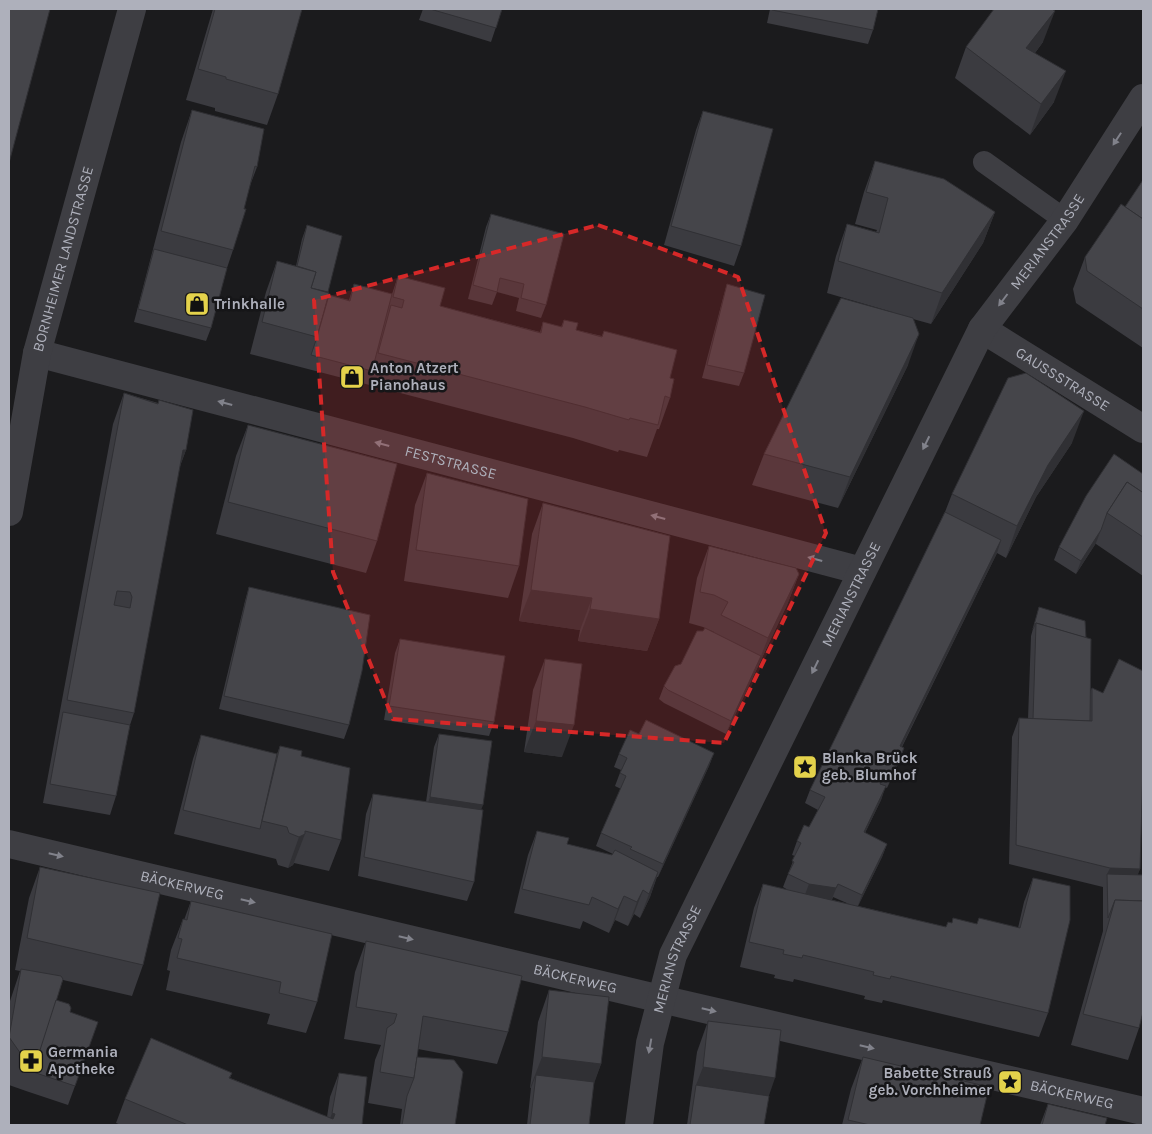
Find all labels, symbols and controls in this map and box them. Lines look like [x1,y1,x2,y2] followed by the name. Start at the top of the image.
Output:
[1112,132,1122,146] one-way arrow
[29,164,97,354] street label: BORNHEIMER LANDSTRASSE
[1006,190,1088,293] street label: MERIANSTRASSE
[184,291,210,317] shop icon: Trinkhalle
[998,293,1009,306] one-way arrow
[214,295,285,313] place label: Trinkhalle
[1012,343,1113,415] street label: GAUSSSTRASSE
[370,359,459,394] place label: Anton Atzert Pianohaus
[339,364,365,390] shop icon: Anton Atzert Pianohaus
[218,398,233,406] one-way arrow
[922,435,930,450] one-way arrow
[375,440,390,448] one-way arrow
[403,442,498,483] street label: FESTSTRASSE
[650,513,665,521] one-way arrow
[818,539,884,650] street label: MERIANSTRASSE
[807,555,823,563] one-way arrow
[811,660,819,674] one-way arrow
[822,749,918,784] place label: Blanka Brück geb. Blumhof
[792,754,818,780] place icon: Blanka Brück geb. Blumhof
[49,851,64,859] one-way arrow
[139,867,226,904] street label: BÄCKERWEG
[241,897,256,905] one-way arrow
[649,902,705,1015] street label: MERIANSTRASSE
[399,934,414,942] one-way arrow
[532,960,619,997] street label: BÄCKERWEG
[701,1006,716,1014] one-way arrow
[646,1039,654,1055] one-way arrow
[48,1043,118,1078] place label: Germania Apotheke
[860,1043,875,1051] one-way arrow
[18,1048,44,1074] pharmacy icon: Germania Apotheke
[869,1064,992,1099] place label: Babette Strauß geb. Vorchheimer
[997,1069,1023,1095] place icon: Babette Strauß geb. Vorchheimer
[1028,1076,1116,1113] street label: BÄCKERWEG

